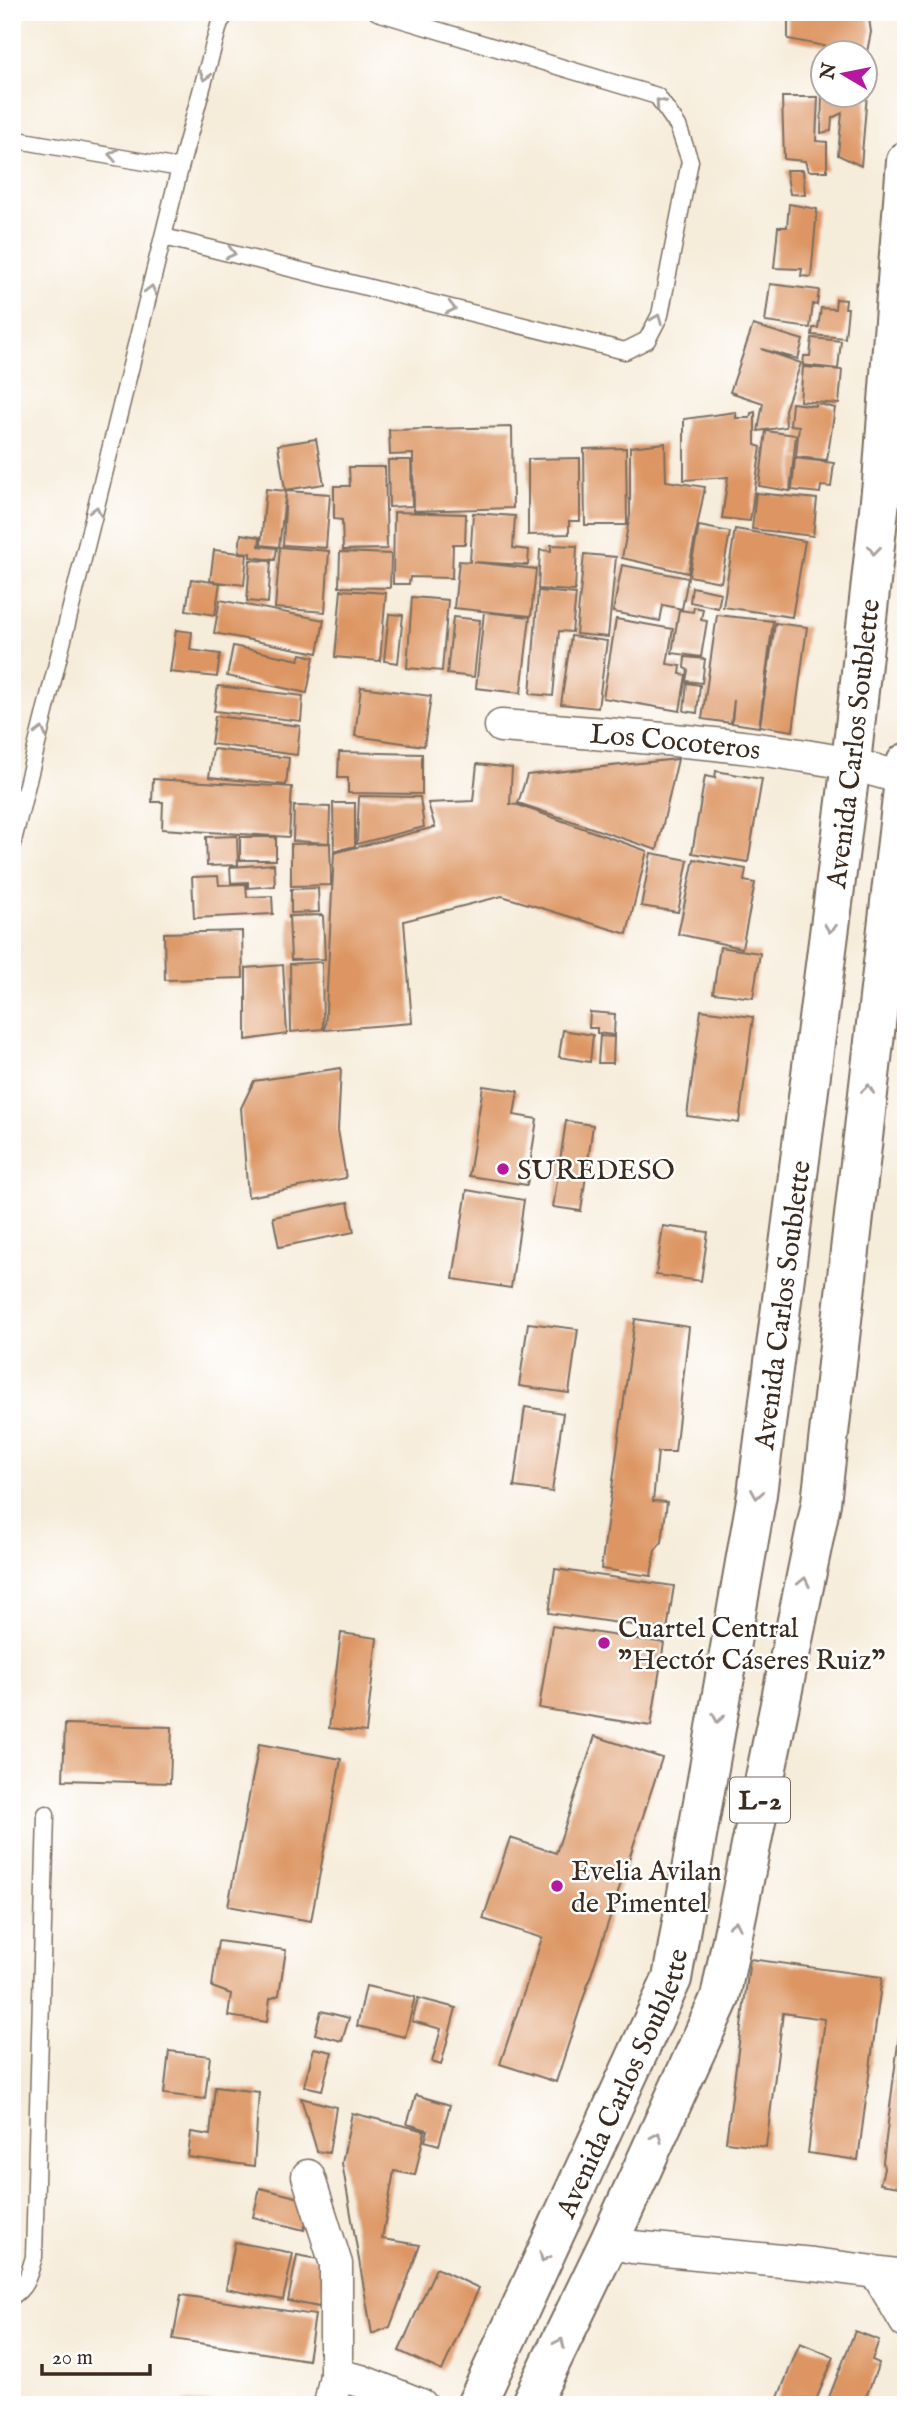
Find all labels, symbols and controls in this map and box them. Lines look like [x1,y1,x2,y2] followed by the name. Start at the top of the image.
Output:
[810,38,880,108] north arrow
[816,61,843,83] text: N
[199,69,213,81] one-way arrow
[656,98,668,111] one-way arrow
[107,148,119,163] one-way arrow
[225,245,237,259] one-way arrow
[143,284,157,296] one-way arrow
[445,300,457,314] one-way arrow
[649,313,663,326] one-way arrow
[88,505,102,517] one-way arrow
[867,544,882,556] one-way arrow
[820,597,889,891] street label: Avenida Carlos Soublette
[589,718,762,769] street label: Los Cocoteros
[33,726,47,738] one-way arrow
[822,922,837,934] one-way arrow
[860,1083,875,1094] one-way arrow
[517,1154,675,1189] place label: SUREDESO
[748,1158,820,1453] street label: Avenida Carlos Soublette
[495,1161,511,1177] marker: SUREDESO
[750,1488,765,1500] one-way arrow
[796,1576,811,1588] one-way arrow
[618,1612,885,1679] place label: Cuartel Central "Hectór Cáseres Ruiz"
[596,1635,612,1651] marker: Cuartel Central "Hectór Cáseres Ruiz"
[711,1712,726,1724] one-way arrow
[730,1778,790,1823] road number: L-2
[571,1855,722,1922] place label: Evelia Avilan de Pimentel
[549,1878,565,1894] marker: Evelia Avilan de Pimentel
[726,1919,741,1931] one-way arrow
[549,1946,697,2225] street label: Avenida Carlos Soublette
[649,2132,663,2145] one-way arrow
[538,2249,552,2262] one-way arrow
[42,2333,150,2377] scale bar
[552,2338,566,2350] one-way arrow
[52,2345,93,2372] text: 20 m

